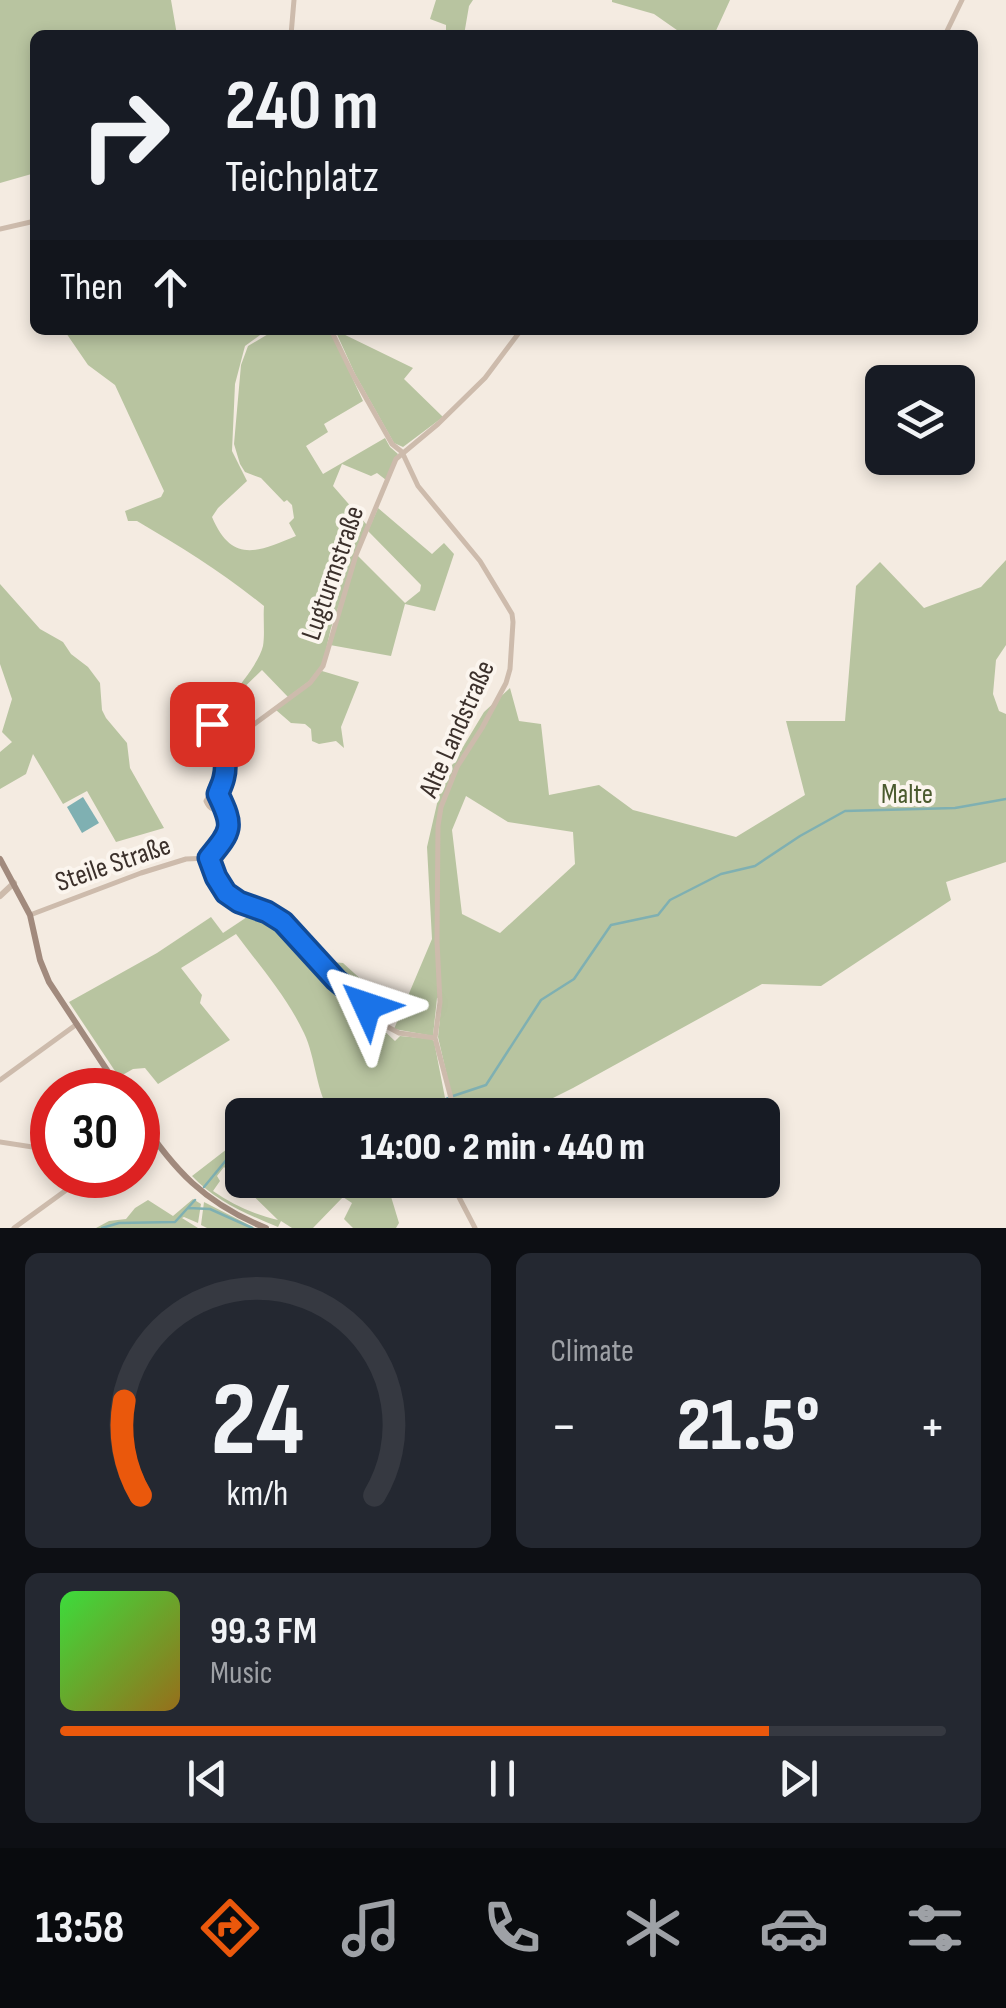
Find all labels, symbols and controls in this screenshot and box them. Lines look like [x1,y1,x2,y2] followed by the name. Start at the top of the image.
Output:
[225,65,379,149] text: 240 m
[60,70,190,200] icon: right
[225,150,379,205] text: Teichplatz
[143,260,198,315] icon: ahead
[60,265,123,310] text: Then
[865,365,975,475] map controls
[865,365,975,475] button: layers
[295,502,371,644] street label: Lugturmstraße
[412,655,502,803] street label: Alte Landstraße
[170,682,255,767] pin
[185,697,240,752] icon: arrive
[881,778,933,811] park label: Malte
[51,829,175,899] street label: Steile Straße
[315,954,419,1058] position arrow
[30,1068,160,1198] speed limit sign: 30
[360,1125,645,1170] text: 14:00 · 2 min · 440 m
[551,1332,634,1371] text: Climate
[211,1359,305,1484] text: 24
[677,1381,820,1472] text: 21.5°
[551,1394,577,1461] text: −
[919,1394,946,1461] text: +
[227,1473,289,1516] text: km/h
[210,1609,317,1654] text: 99.3 FM
[210,1654,273,1693] text: Music
[180,1751,235,1806] icon: previous
[475,1751,530,1806] icon: pause
[771,1751,826,1806] icon: next
[195,1893,265,1963] icon: directions
[336,1893,406,1963] icon: music
[477,1893,547,1963] icon: phone
[618,1893,688,1963] icon: climate
[759,1893,829,1963] icon: car
[900,1893,970,1963] icon: filters
[36,1901,124,1956] text: 13:58

